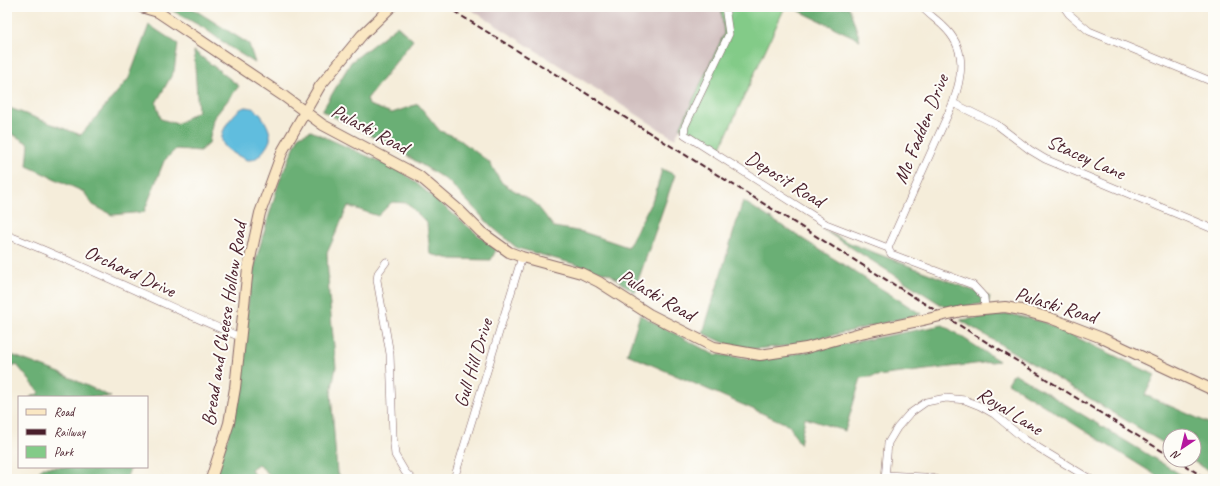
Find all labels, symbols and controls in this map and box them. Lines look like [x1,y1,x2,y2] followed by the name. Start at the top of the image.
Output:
[888,69,955,187] street label: Mc Fadden Drive
[327,98,416,161] street label: Pulaski Road
[1043,129,1130,186] street label: Stacey Lane
[741,145,832,215] street label: Deposit Road
[196,217,253,428] street label: Bread and Cheese Hollow Road
[81,239,181,304] street label: Orchard Drive
[614,263,702,328] street label: Pulaski Road
[1012,281,1103,330] street label: Pulaski Road
[448,314,499,410] street label: Gull Hill Drive
[973,381,1049,442] street label: Royal Lane
[18,396,148,468] legend
[54,404,76,420] text: Road
[54,424,86,440] text: Railway
[1162,428,1202,468] north arrow
[54,444,75,460] text: Park
[1168,447,1183,464] text: N

